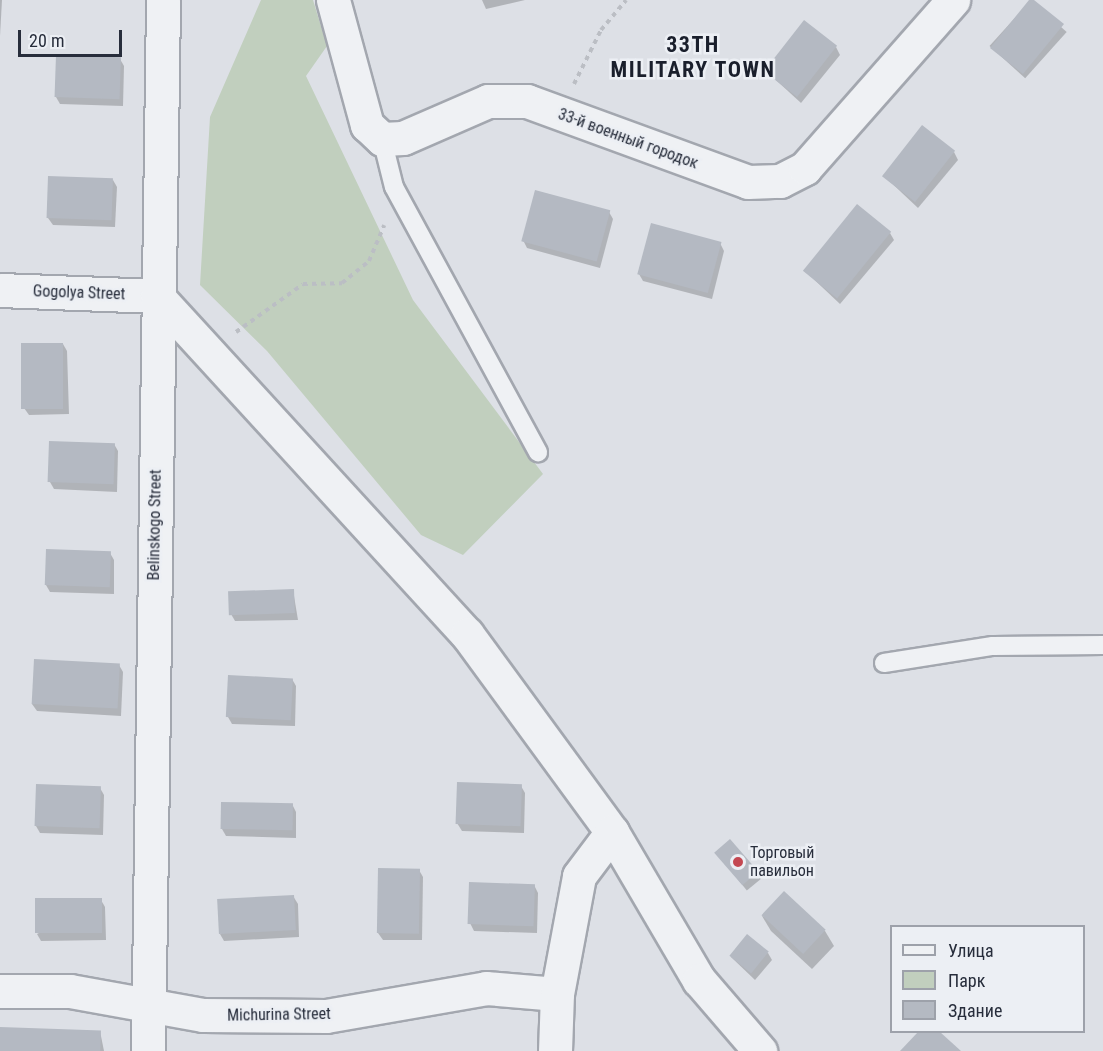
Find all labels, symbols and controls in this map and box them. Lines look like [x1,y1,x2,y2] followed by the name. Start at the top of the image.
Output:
[21,18,124,56] scale bar
[29,30,64,51] text: 20 m
[610,31,776,82] district label: 33TH MILITARY TOWN
[555,105,701,173] street label: 33-й военный городок
[32,282,126,304] street label: Gogolya Street
[144,469,166,581] street label: Belinskogo Street
[750,843,814,881] place label: Торговый павильон
[731,855,745,869] marker: Торговый павильон
[890,925,1085,1033] legend
[948,940,994,961] text: Улица
[948,970,985,991] text: Парк
[948,1000,1002,1021] text: Здание
[227,1004,331,1026] street label: Michurina Street

